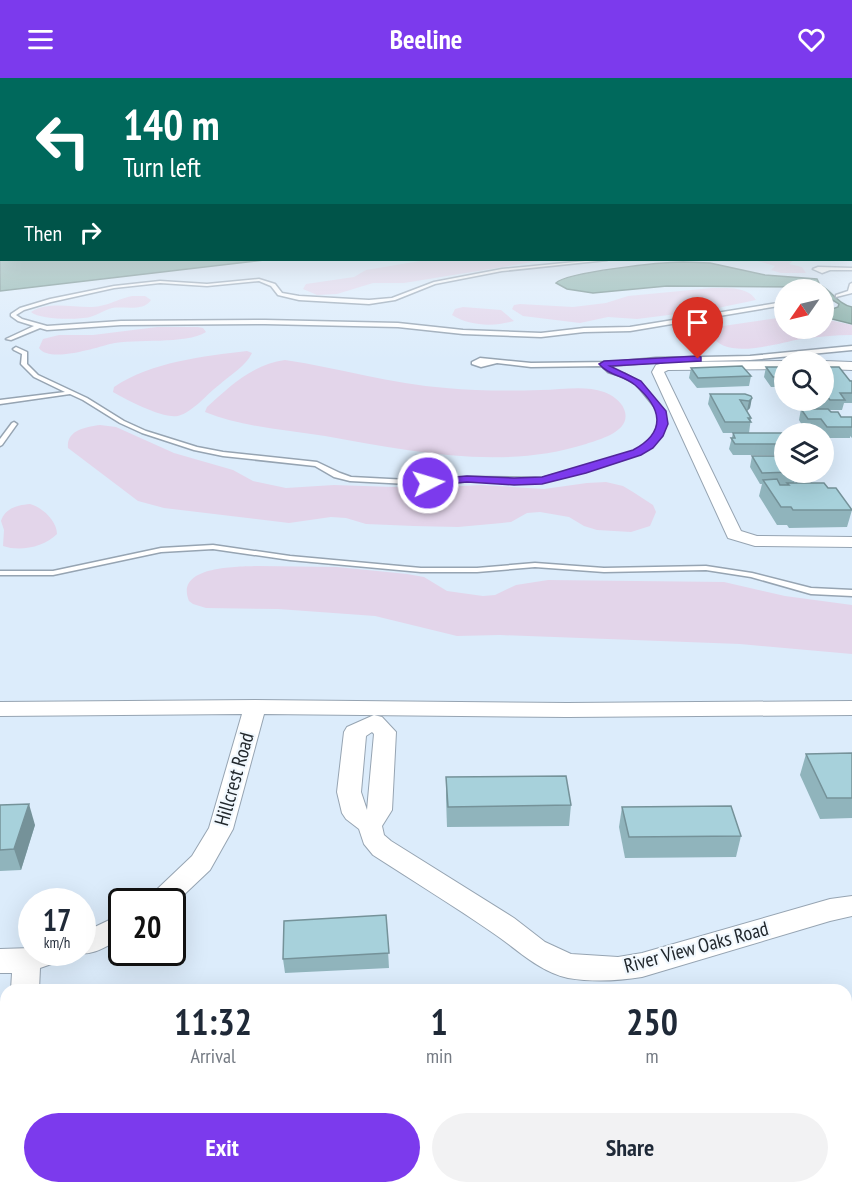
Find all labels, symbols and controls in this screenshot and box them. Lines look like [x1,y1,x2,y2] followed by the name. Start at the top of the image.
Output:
[390,22,462,56] text: Beeline
[24,23,57,56] icon: menu
[795,23,828,56] icon: heart
[123,97,220,152] text: 140 m
[24,102,102,180] icon: left
[123,150,201,184] text: Turn left
[74,216,107,249] icon: right
[24,219,62,247] text: Then
[774,279,834,339] north arrow
[774,279,834,483] map controls
[672,297,723,359] pin
[681,306,714,339] icon: arrive
[774,351,834,411] button: search
[774,423,834,483] button: layers
[396,451,460,515] position arrow
[208,729,260,829] street label: Hillcrest Road
[108,888,186,966] speed limit sign: 20
[43,900,71,939] text: 17
[621,915,771,979] street label: River View Oaks Road
[44,933,70,952] text: km/h
[174,998,252,1045] text: 11:32
[430,998,448,1045] text: 1
[626,998,678,1045] text: 250
[190,1043,236,1069] text: Arrival
[426,1043,452,1069] text: min
[646,1043,659,1069] text: m
[24,1113,420,1182] button: Exit
[432,1113,828,1182] button: Share

